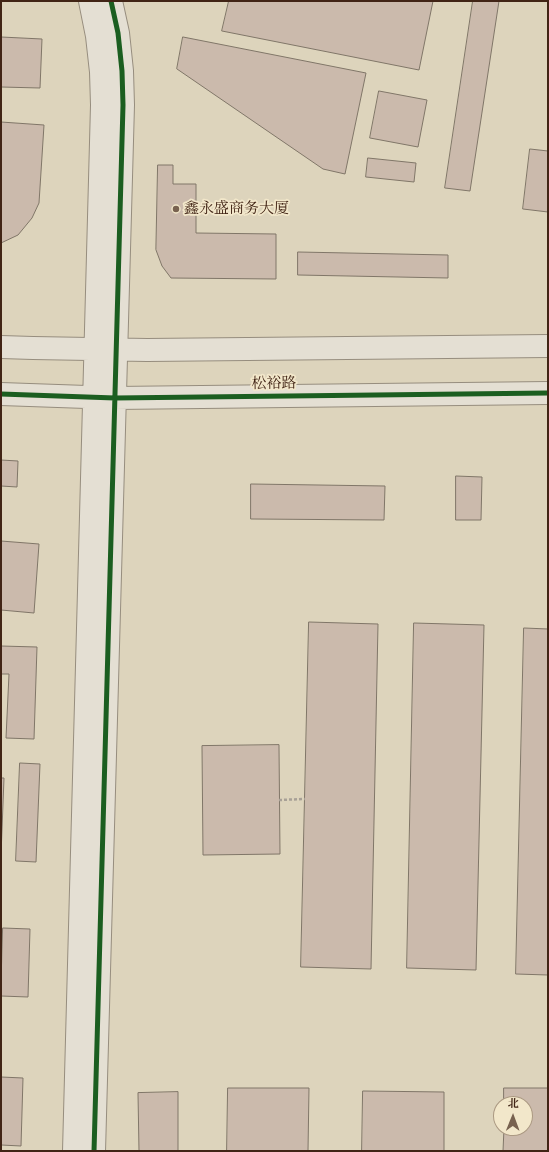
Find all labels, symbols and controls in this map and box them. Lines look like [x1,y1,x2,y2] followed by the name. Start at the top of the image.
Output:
[184,200,289,218] place label: 鑫永盛商务大厦
[171,204,181,214] marker: 鑫永盛商务大厦
[251,375,297,393] street label: 松裕路
[493,1096,533,1136] north arrow
[508,1099,519,1110] text: 北

